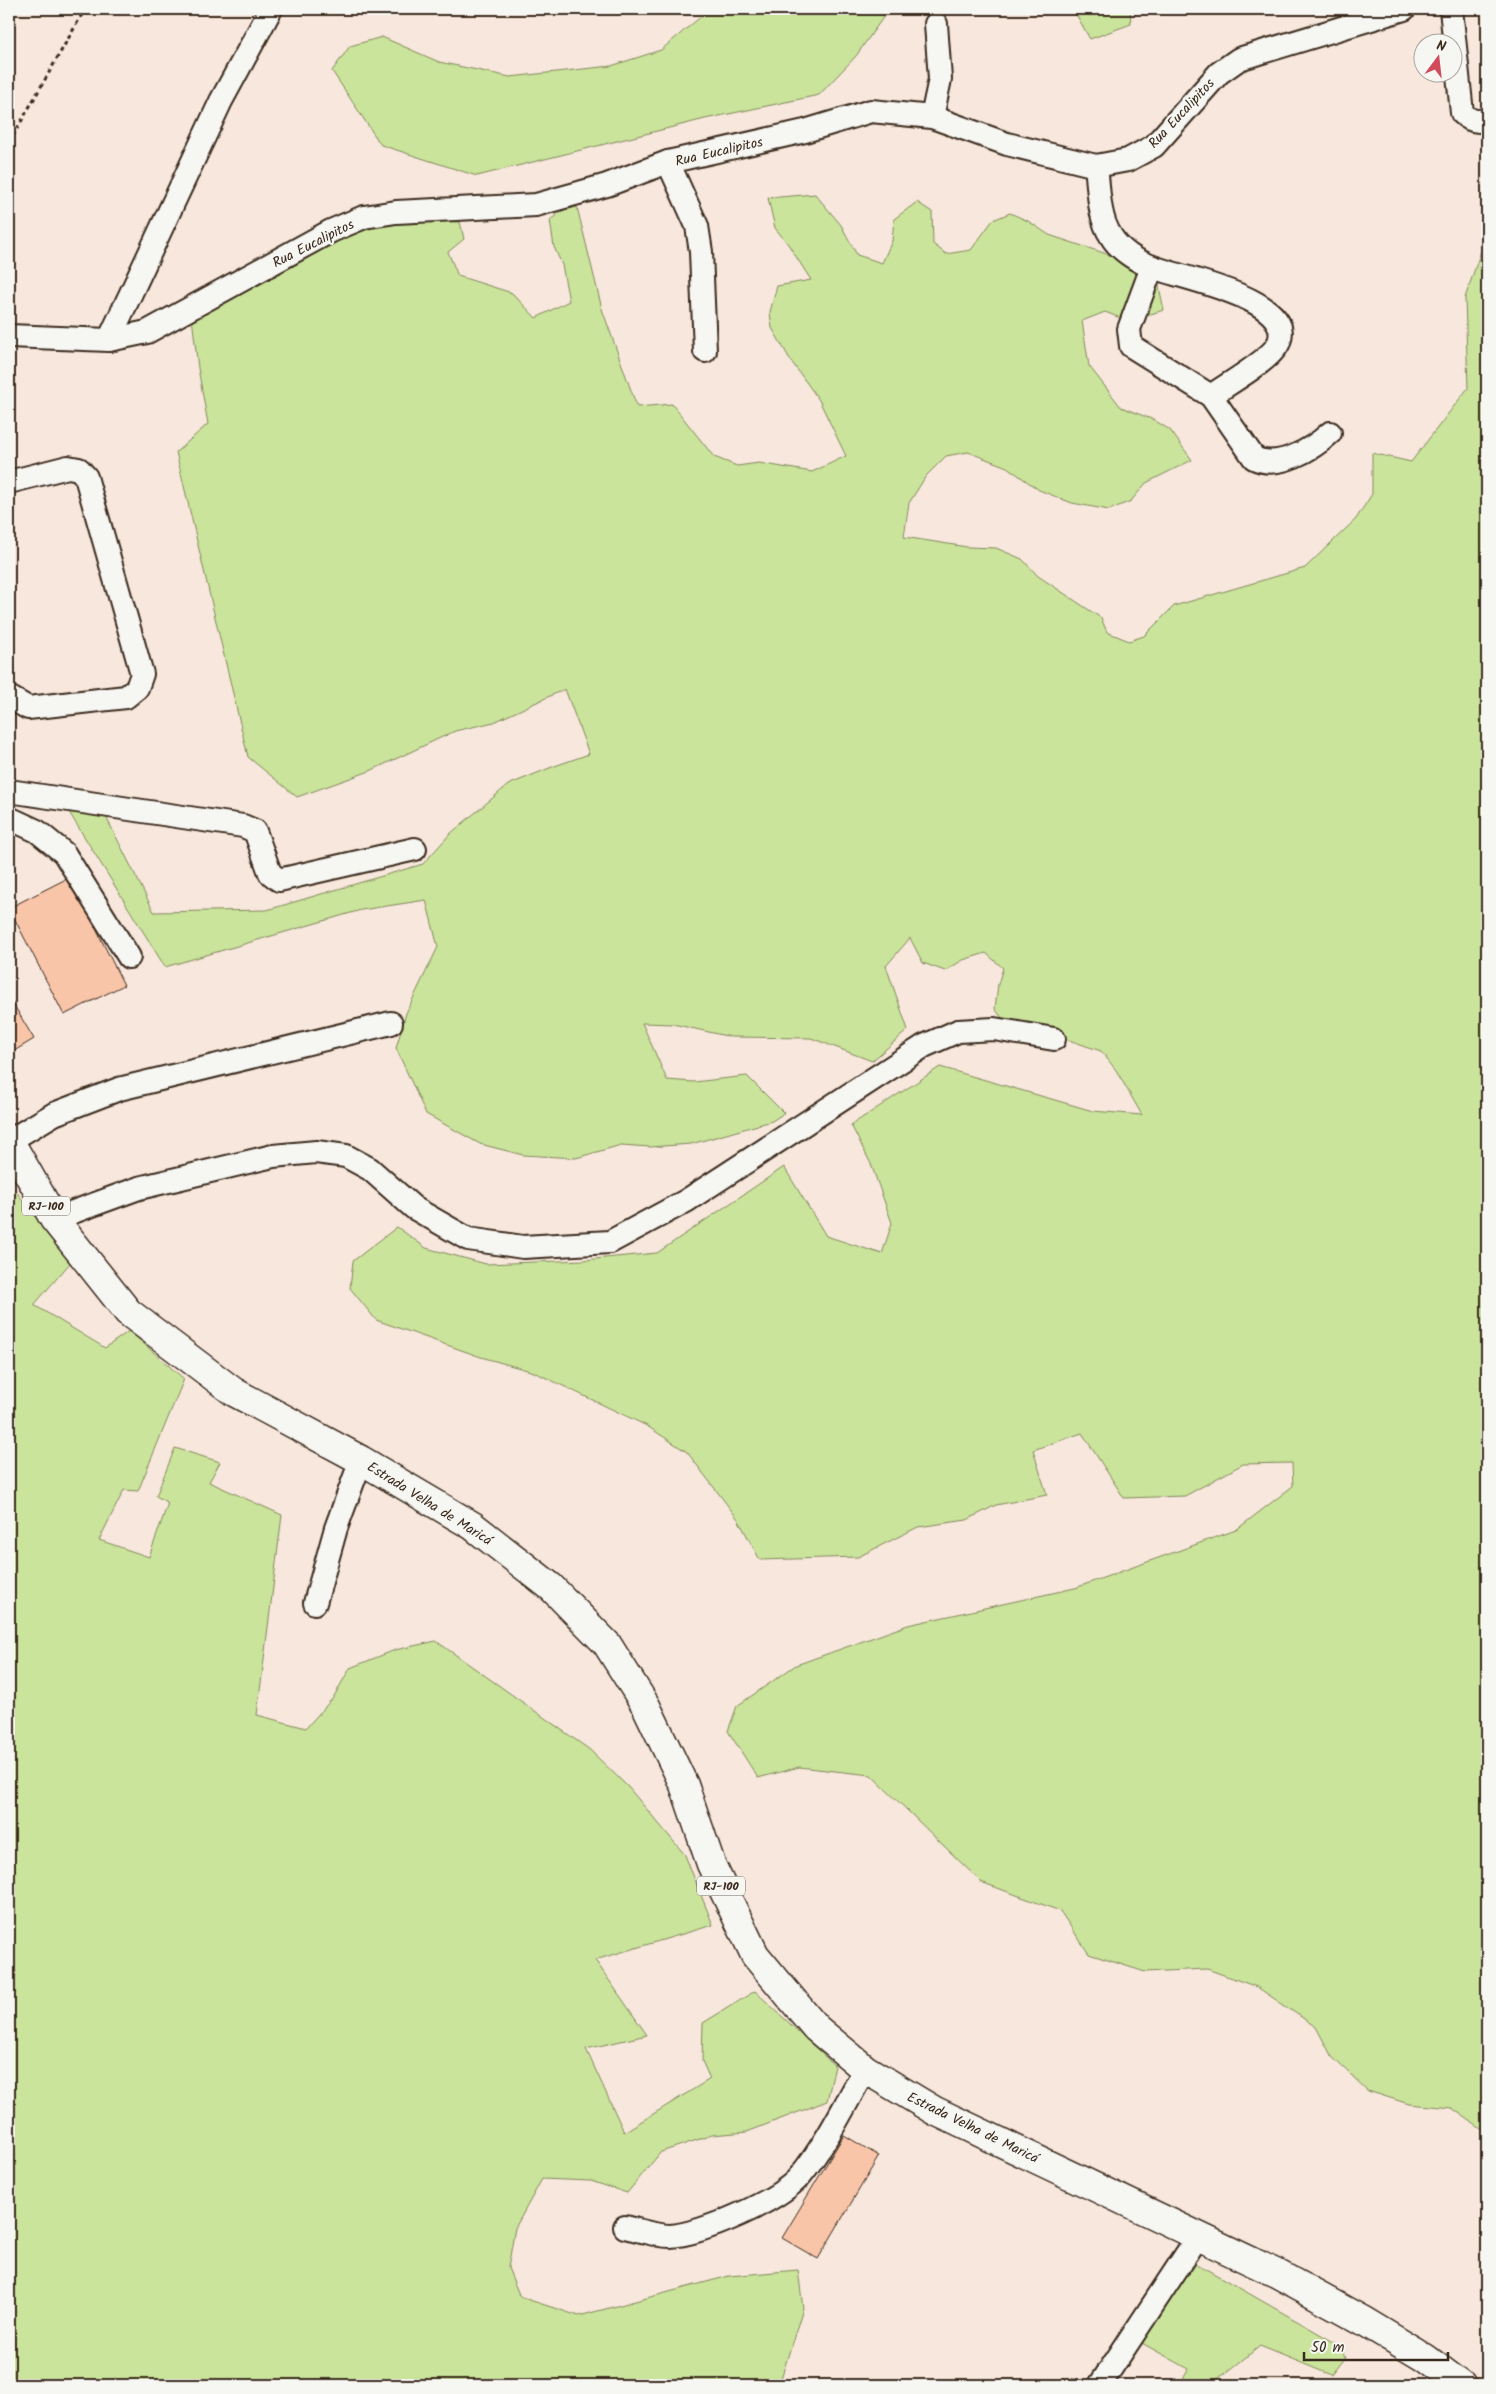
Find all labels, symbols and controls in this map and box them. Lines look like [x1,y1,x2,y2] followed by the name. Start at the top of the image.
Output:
[1414,32,1464,82] north arrow
[1434,35,1448,58] text: N
[1143,73,1220,154] street label: Rua Eucalipitos
[673,131,765,173] street label: Rua Eucalipitos
[269,214,358,274] street label: Rua Eucalipitos
[22,1196,70,1216] road number: RJ-100
[363,1456,498,1552] street label: Estrada Velha de Maricá
[697,1876,745,1895] road number: RJ-100
[903,2086,1043,2170] street label: Estrada Velha de Maricá
[1304,2329,1447,2361] scale bar
[1311,2336,1345,2360] text: 50 m

